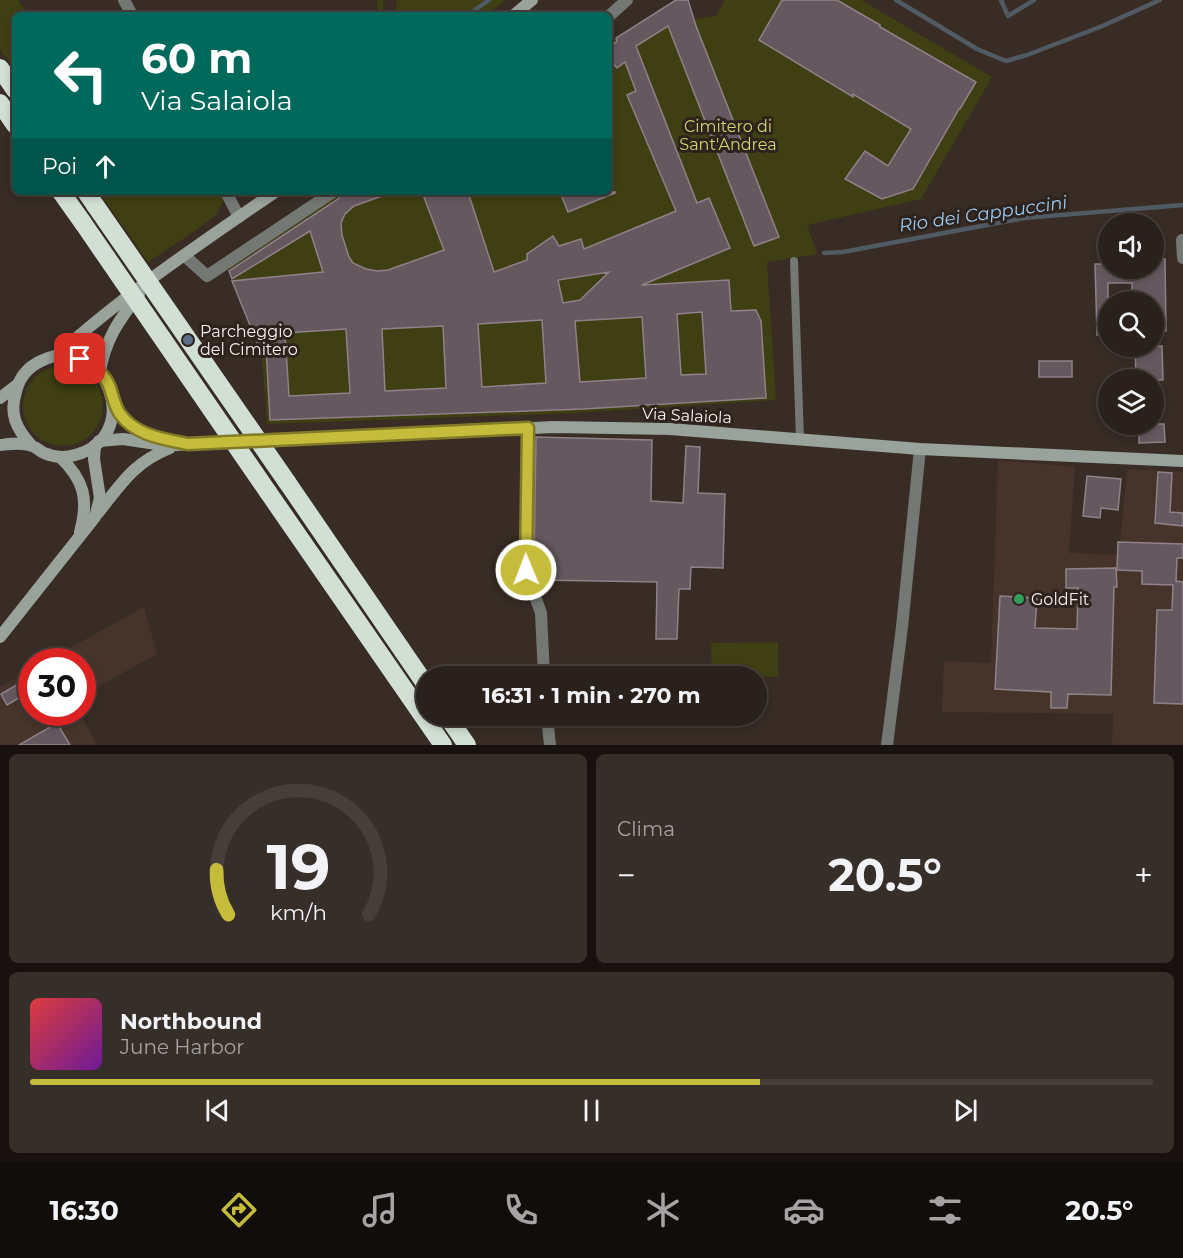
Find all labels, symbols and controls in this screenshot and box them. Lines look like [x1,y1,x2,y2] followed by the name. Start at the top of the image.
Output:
[141,32,252,84] text: 60 m
[42,36,120,114] icon: left
[141,84,293,117] text: Via Salaiola
[679,117,777,154] park label: Cimitero di Sant'Andrea
[89,150,122,183] icon: ahead
[42,153,77,180] text: Poi
[898,191,1069,237] water label: Rio dei Cappuccini
[1098,213,1164,435] map controls
[1098,213,1164,279] button: sound
[1098,291,1164,357] button: search
[200,322,298,359] place label: Parcheggio del Cimitero
[54,333,105,384] pin
[181,333,195,347] marker: Parcheggio del Cimitero
[63,342,96,375] icon: arrive
[1098,369,1164,435] button: layers
[642,404,732,427] street label: Via Salaiola
[494,538,558,602] position arrow
[1031,590,1090,609] place label: GoldFit
[1012,592,1026,606] marker: GoldFit
[18,648,96,726] speed limit sign: 30
[482,682,701,709] text: 16:31 · 1 min · 270 m
[617,817,675,841] text: Clima
[266,829,330,905] text: 19
[828,847,942,902] text: 20.5°
[617,855,636,895] text: −
[1134,855,1153,895] text: +
[269,900,327,926] text: km/h
[120,1008,262,1035] text: Northbound
[120,1035,244,1059] text: June Harbor
[201,1094,234,1127] icon: previous
[575,1094,608,1127] icon: pause
[949,1094,982,1127] icon: next
[218,1189,260,1231] icon: directions
[359,1189,401,1231] icon: music
[500,1189,542,1231] icon: phone
[642,1189,684,1231] icon: climate
[783,1189,825,1231] icon: car
[924,1189,966,1231] icon: filters
[50,1194,119,1227] text: 16:30
[1065,1194,1133,1227] text: 20.5°

